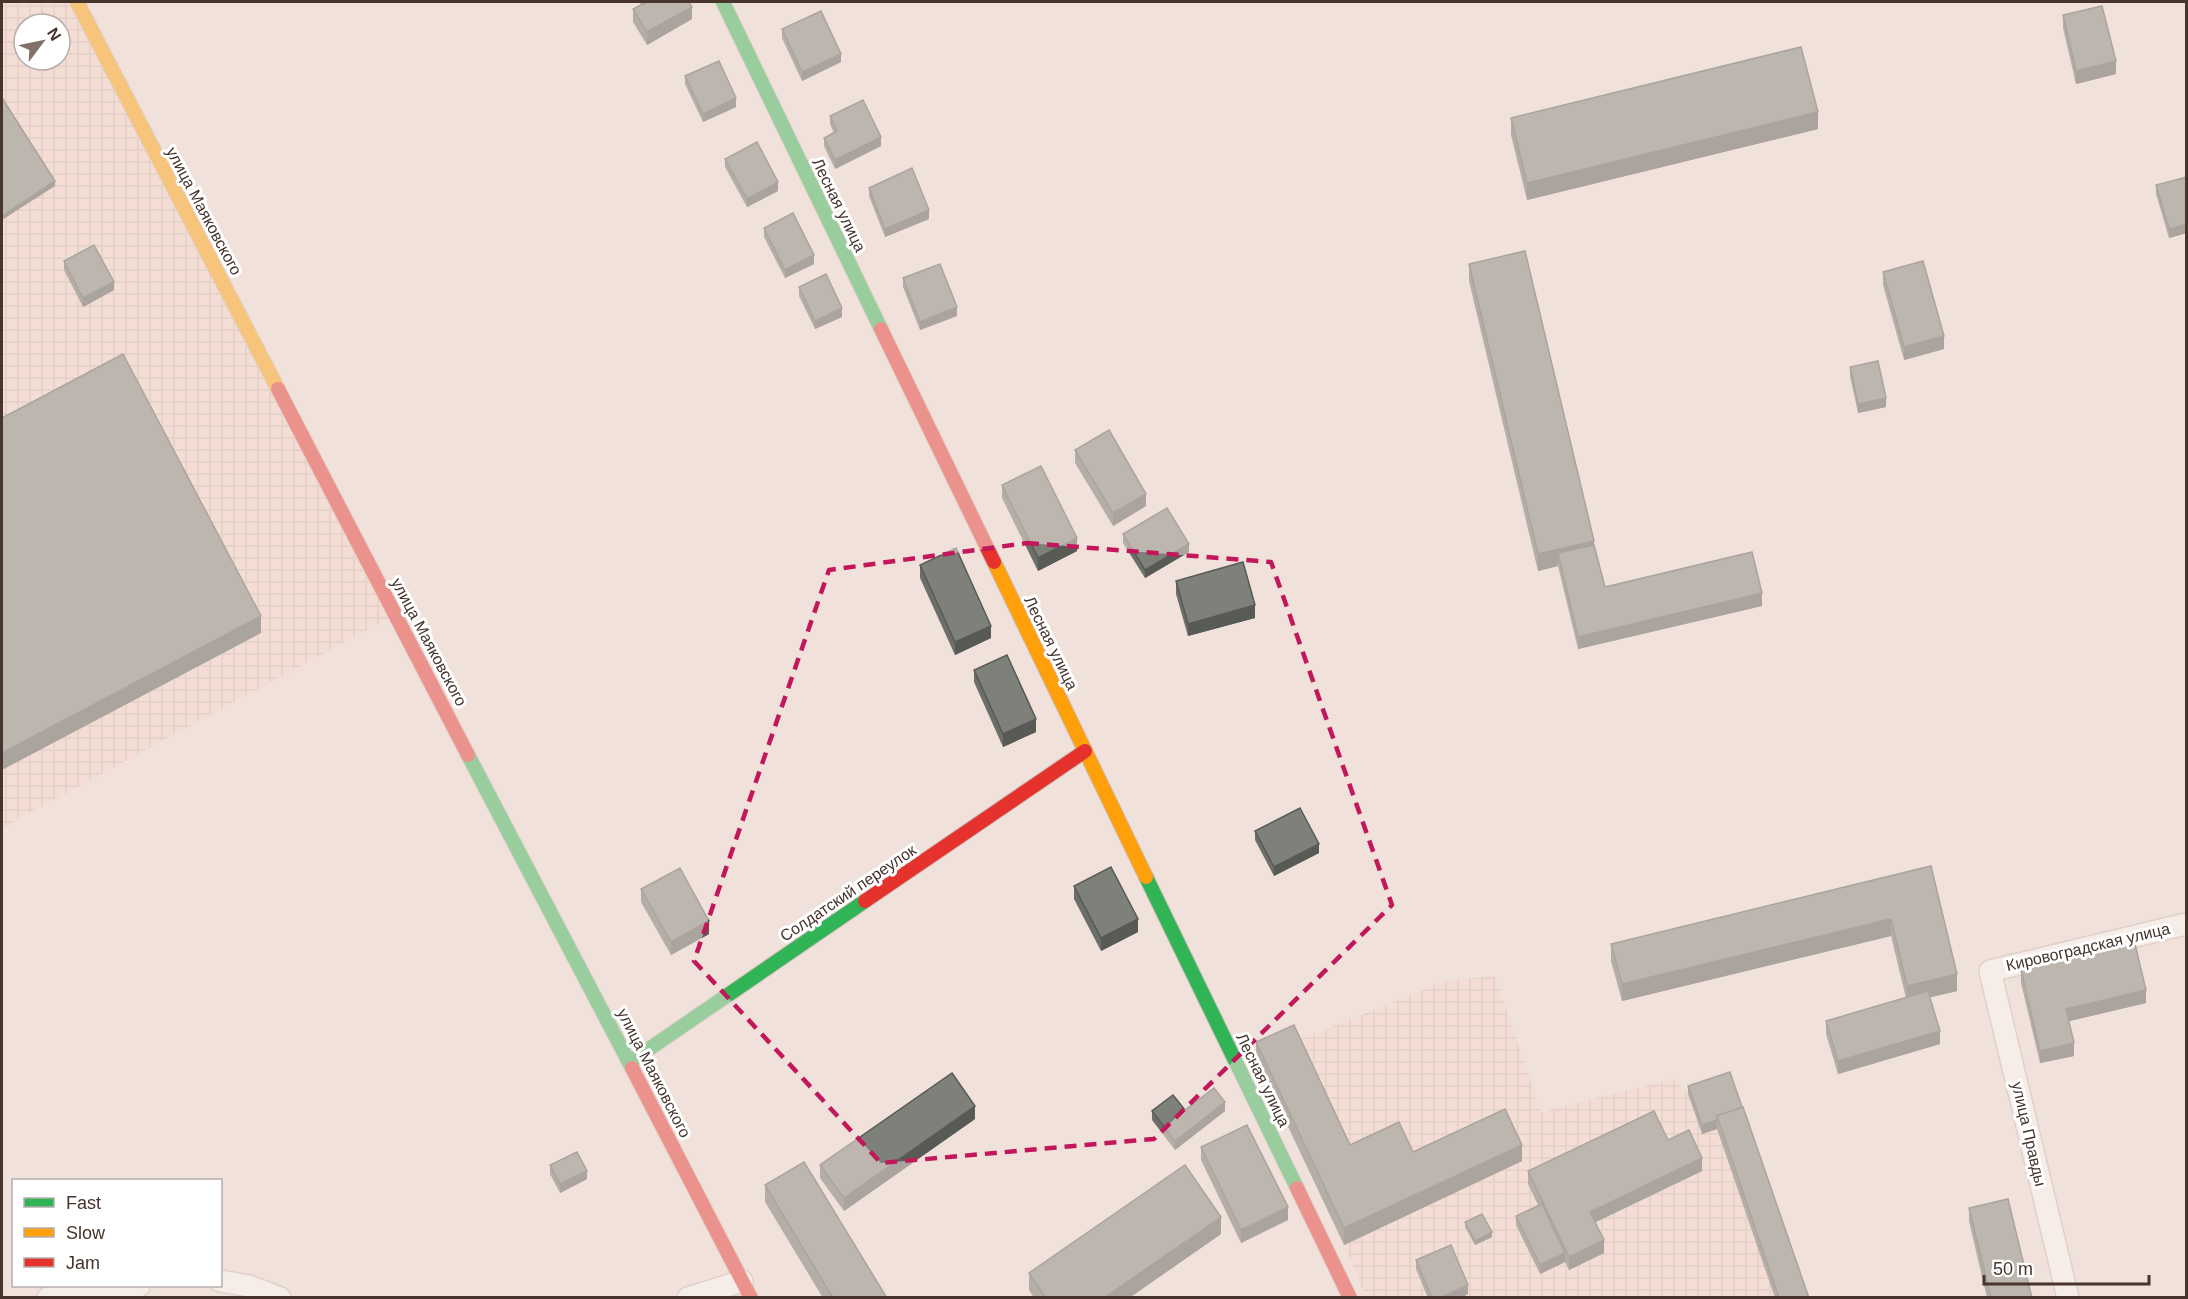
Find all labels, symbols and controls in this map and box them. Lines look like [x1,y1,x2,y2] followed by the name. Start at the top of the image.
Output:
[12,12,72,72] north arrow
[44,25,65,44] text: N
[163,144,245,278] street label: улица Маяковского
[809,155,869,255] street label: Лесная улица
[388,575,470,709] street label: улица Маяковского
[1021,593,1081,693] street label: Лесная улица
[777,841,920,945] street label: Солдатский переулок
[2004,920,2172,974] street label: Кировоградская улица
[614,1006,694,1140] street label: улица Маяковского
[1233,1030,1293,1130] street label: Лесная улица
[2009,1080,2049,1188] street label: улица Правды
[12,1179,222,1287] legend
[66,1193,101,1213] text: Fast
[66,1223,106,1243] text: Slow
[1984,1248,2149,1286] scale bar
[66,1253,100,1273] text: Jam
[1993,1259,2033,1279] text: 50 m

